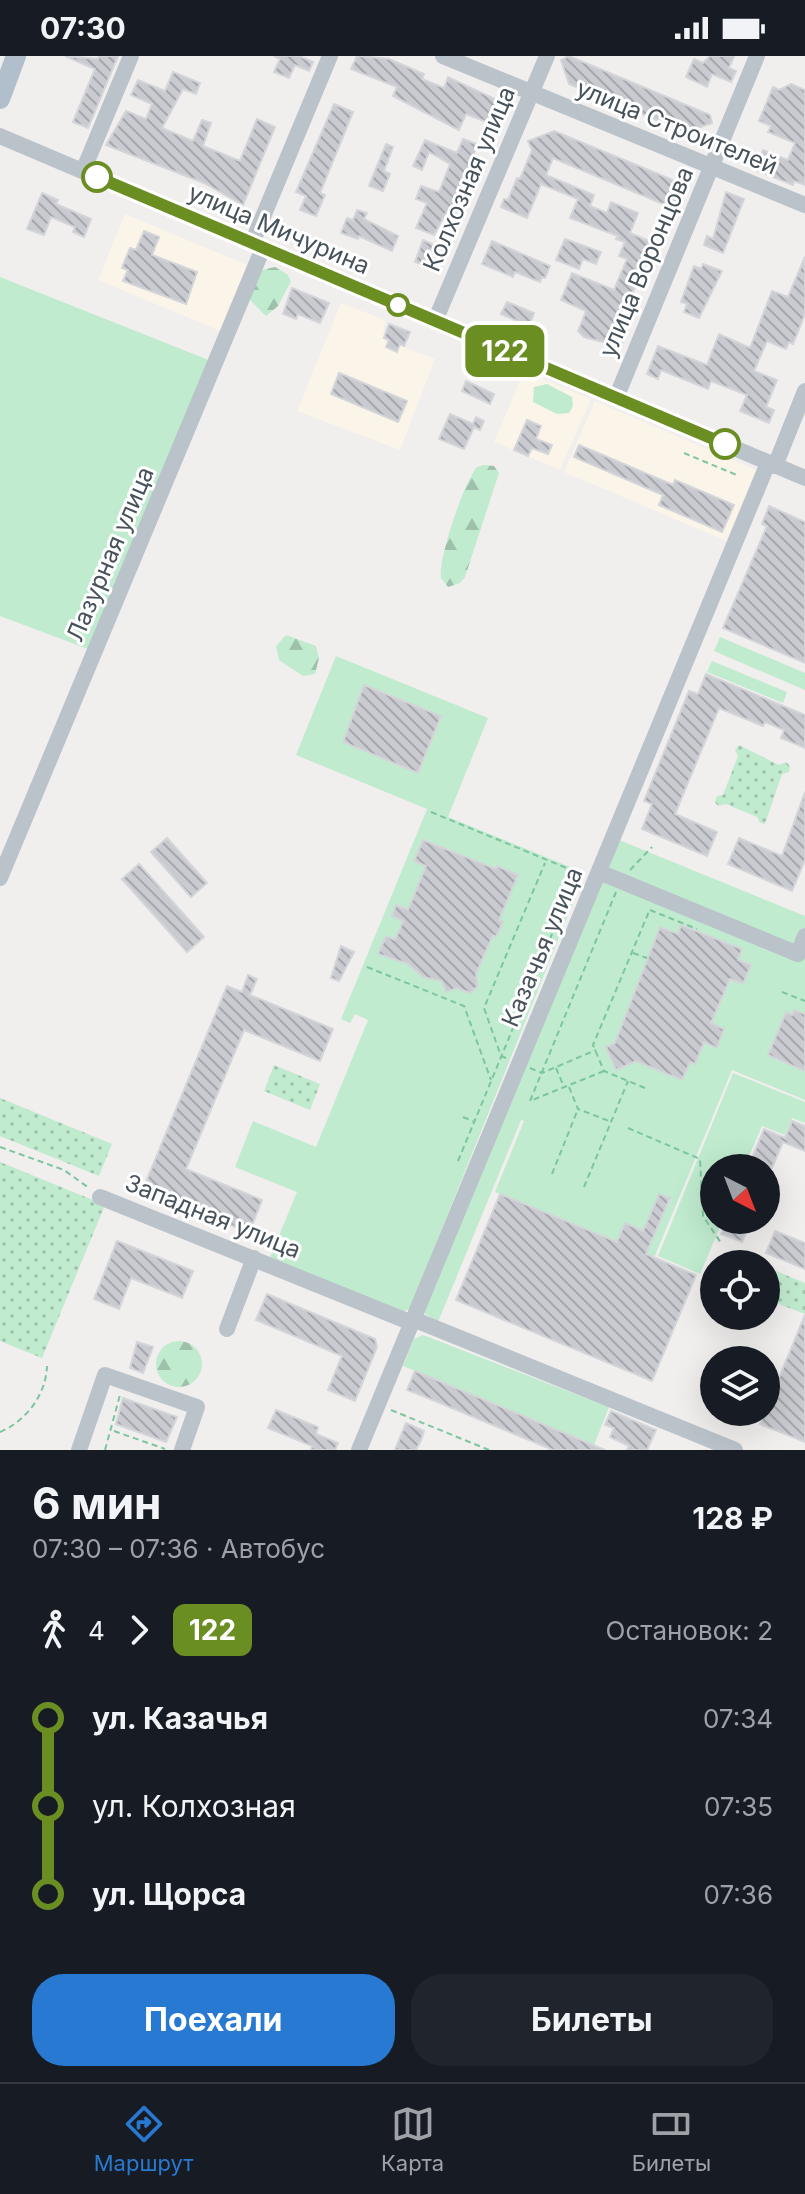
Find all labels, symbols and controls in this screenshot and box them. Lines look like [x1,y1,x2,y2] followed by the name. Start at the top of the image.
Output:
[40,10,126,46] text: 07:30
[572,73,782,181] street label: улица Строителей
[417,82,521,276] street label: Колхозная улица
[82,162,112,192] unlabelled marker
[593,162,699,362] street label: улица Воронцова
[184,178,374,280] street label: улица Мичурина
[387,294,409,316] unlabelled marker
[459,325,551,377] line badge: 122
[481,334,529,368] text: 122
[710,429,740,459] unlabelled marker
[60,462,160,646] street label: Лазурная улица
[495,863,589,1031] street label: Казачья улица
[700,1154,780,1234] north arrow
[700,1154,780,1426] map controls
[121,1168,305,1264] street label: Западная улица
[700,1250,780,1330] button: locate
[700,1346,780,1426] button: layers
[32,1476,162,1530] text: 6 мин
[692,1500,773,1536] text: 128 ₽
[32,1533,325,1564] text: 07:30 – 07:36 · Автобус
[32,1608,76,1652] icon: walk
[117,1608,161,1652] icon: forward
[189,1613,236,1647] text: 122
[88,1615,105,1646] text: 4
[606,1615,773,1646] text: Остановок: 2
[92,1700,268,1736] text: ул. Казачья
[703,1703,773,1734] text: 07:34
[92,1788,296,1824] text: ул. Колхозная
[704,1791,773,1822] text: 07:35
[92,1876,246,1912] text: ул. Щорса
[704,1879,773,1910] text: 07:36
[32,1974,395,2066] button: Поехали
[411,1974,773,2066] button: Билеты
[94,2102,194,2176] tab: Маршрут
[381,2102,444,2176] tab: Карта
[632,2102,711,2176] tab: Билеты

